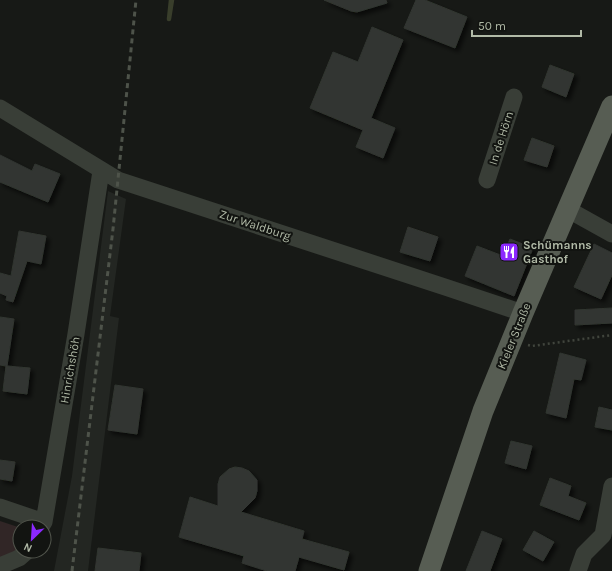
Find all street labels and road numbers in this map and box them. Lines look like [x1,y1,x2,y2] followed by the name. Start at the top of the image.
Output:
[486,109,516,167] street label: In de Hörn
[218,207,293,243] street label: Zur Waldburg
[494,301,534,371] street label: Kieler Straße
[57,336,83,404] street label: Hinrichshöh

